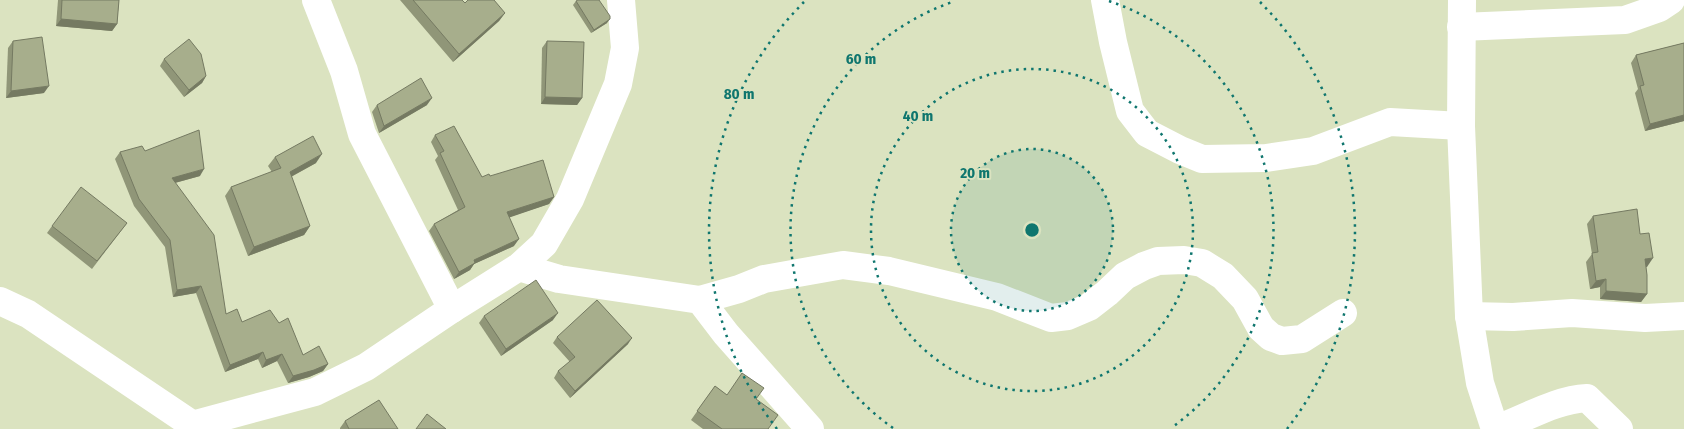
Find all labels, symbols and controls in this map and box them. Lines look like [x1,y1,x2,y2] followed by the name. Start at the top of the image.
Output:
[846,50,876,68] text: 60 m
[724,85,754,103] text: 80 m
[903,107,933,125] text: 40 m
[959,164,990,182] text: 20 m
[1023,221,1041,239] centre of rings

